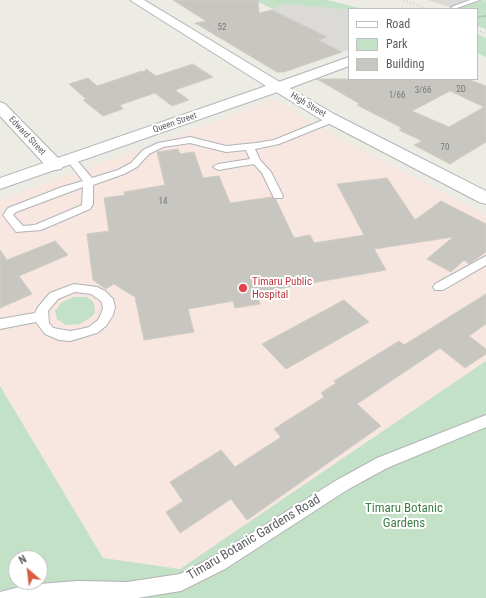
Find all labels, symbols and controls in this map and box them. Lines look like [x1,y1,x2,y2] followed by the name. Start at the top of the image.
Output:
[348,8,478,80] legend
[386,17,410,31] text: Road
[218,23,226,33] house number: 52
[386,37,407,51] text: Park
[386,57,424,71] text: Building
[456,85,466,95] house number: 2D
[415,86,431,96] house number: 3/66
[288,90,328,120] street label: High Street
[389,91,405,101] house number: 1/66
[152,110,198,136] street label: Queen Street
[6,114,48,158] street label: Edward Street
[441,143,449,153] house number: 70
[159,197,167,207] house number: 14
[252,275,312,301] place label: Timaru Public Hospital
[237,282,249,294] marker: Timaru Public Hospital
[185,492,323,584] street label: Timaru Botanic Gardens Road
[365,501,443,532] park label: Timaru Botanic Gardens
[8,550,48,590] north arrow
[17,553,29,567] text: N

